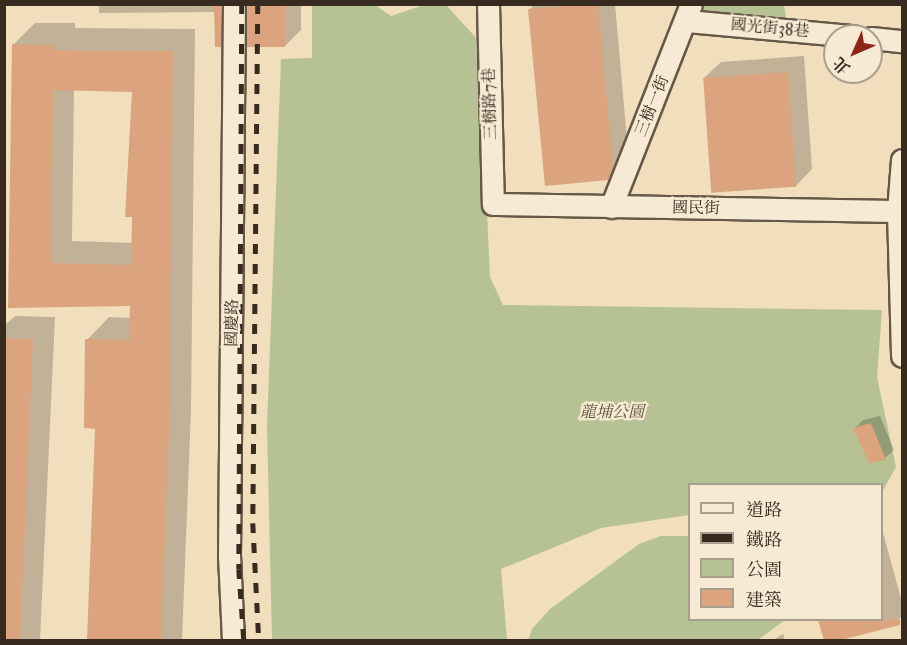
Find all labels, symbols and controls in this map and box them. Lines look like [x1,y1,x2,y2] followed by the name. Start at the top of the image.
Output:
[730,15,810,41] street label: 國光街38巷
[823,24,883,84] north arrow
[829,53,854,78] text: 北
[479,67,501,141] street label: 三樹路7巷
[631,73,673,139] street label: 三樹一街
[672,198,720,218] street label: 國民街
[222,299,242,347] street label: 國慶路
[580,402,644,422] park label: 龍埔公園
[688,483,883,621] legend
[746,499,782,521] text: 道路
[746,529,782,551] text: 鐵路
[746,559,782,581] text: 公園
[746,589,782,611] text: 建築

